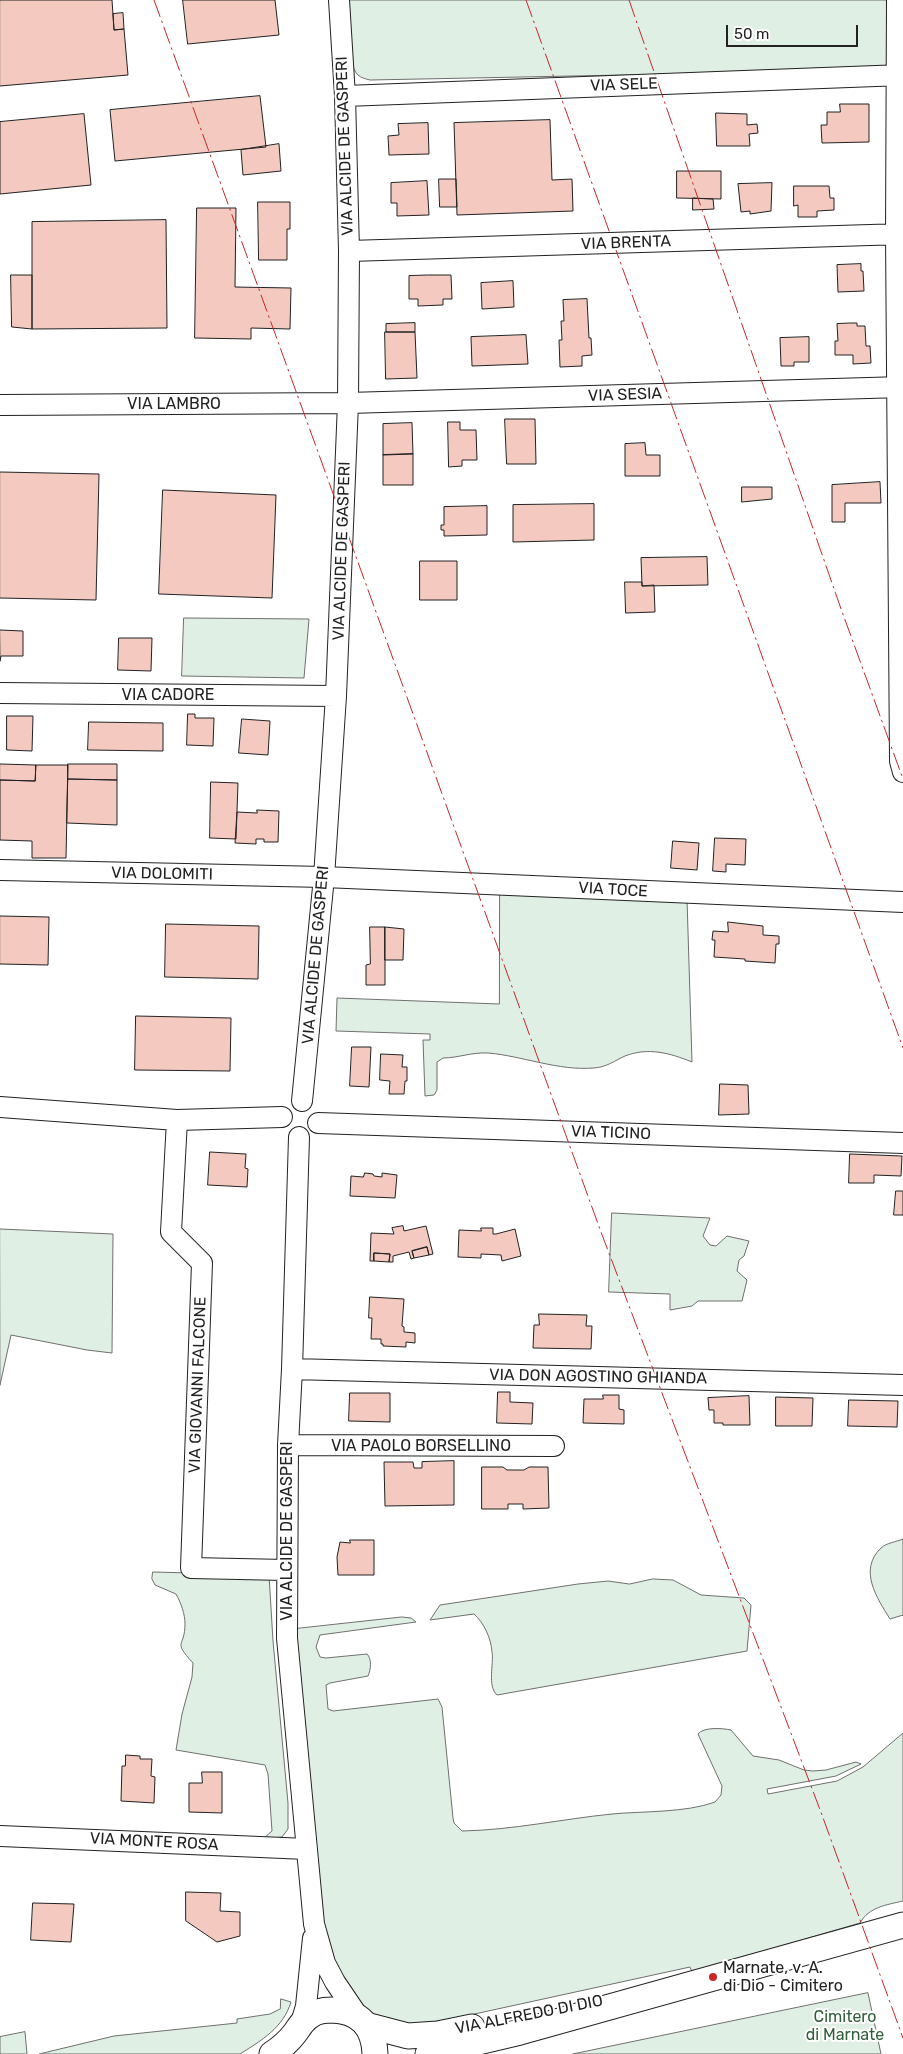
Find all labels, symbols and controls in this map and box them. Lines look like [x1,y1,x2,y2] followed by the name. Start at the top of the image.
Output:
[728,15,860,47] scale bar
[734,25,769,43] text: 50 m
[332,56,358,236] street label: VIA ALCIDE DE GASPERI
[590,74,658,96] street label: VIA SELE
[581,232,671,254] street label: VIA BRENTA
[588,384,662,406] street label: VIA SESIA
[127,394,221,414] street label: VIA LAMBRO
[329,461,355,641] street label: VIA ALCIDE DE GASPERI
[122,685,214,705] street label: VIA CADORE
[111,864,213,884] street label: VIA DOLOMITI
[299,865,333,1045] street label: VIA ALCIDE DE GASPERI
[578,879,648,901] street label: VIA TOCE
[571,1122,651,1144] street label: VIA TICINO
[185,1296,211,1474] street label: VIA GIOVANNI FALCONE
[489,1365,707,1389] street label: VIA DON AGOSTINO GHIANDA
[331,1436,511,1456] street label: VIA PAOLO BORSELLINO
[277,1441,297,1621] street label: VIA ALCIDE DE GASPERI
[89,1829,219,1855] street label: VIA MONTE ROSA
[723,1958,843,1996] place label: Marnate, v. A. di Dio - Cimitero
[707,1971,719,1983] marker: Marnate, v. A. di Dio - Cimitero
[454,1991,604,2039] street label: VIA ALFREDO DI DIO
[806,2007,884,2045] park label: Cimitero di Marnate

